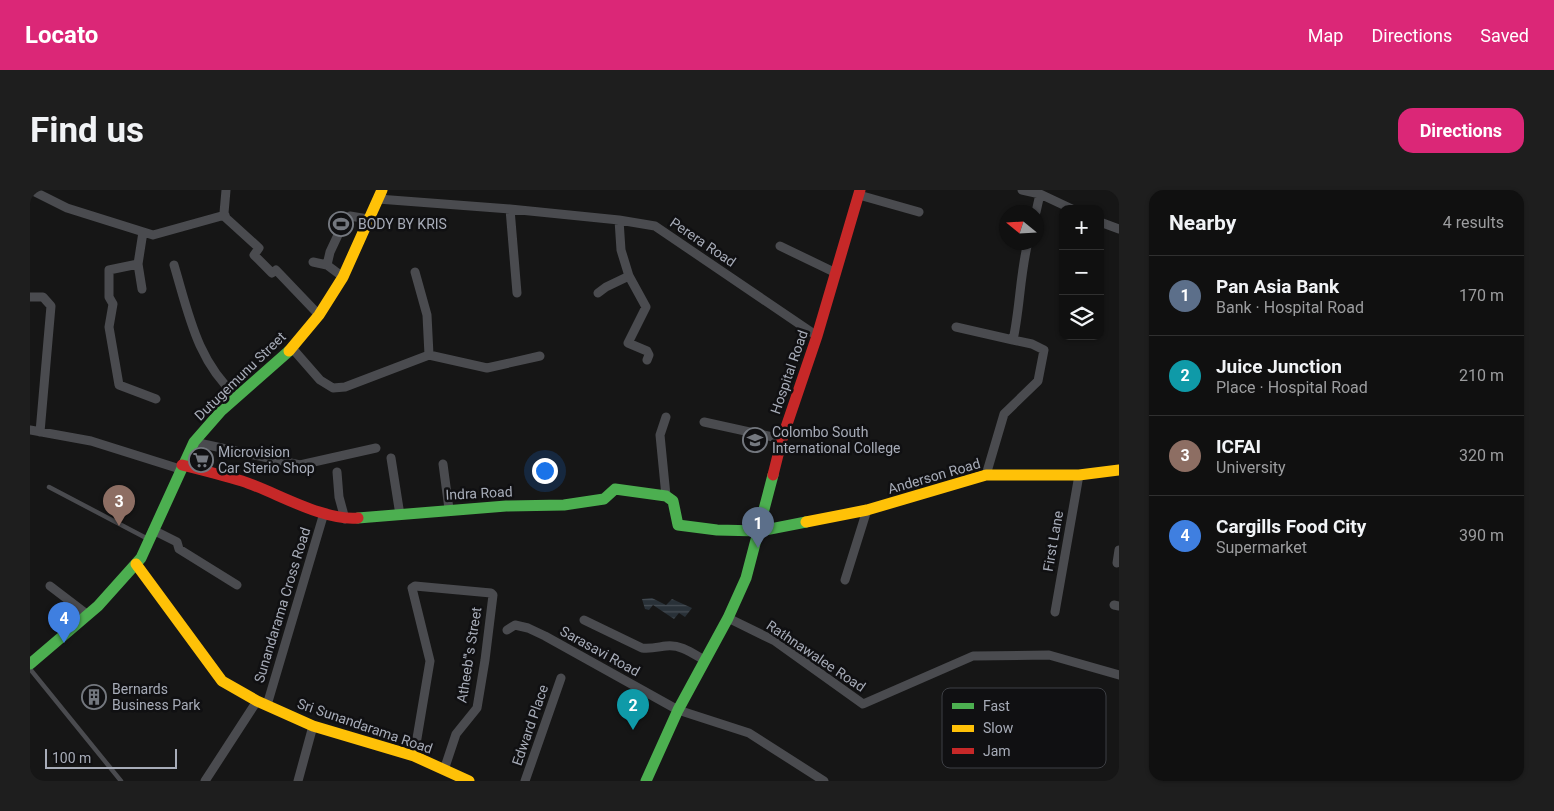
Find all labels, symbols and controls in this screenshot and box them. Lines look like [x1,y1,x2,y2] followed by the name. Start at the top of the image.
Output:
[25,21,98,49] text: Locato
[1308,25,1343,46] text: Map
[1371,25,1452,46] text: Directions
[1480,25,1529,46] text: Saved
[1398,108,1524,153] button: Directions
[30,110,144,151] text: Find us
[999,205,1044,250] north arrow
[1059,205,1104,340] map controls
[1059,205,1104,250] button: +
[328,211,354,237] sports icon: BODY BY KRIS
[1169,211,1236,235] text: Nearby
[1443,213,1504,232] text: 4 results
[667,214,739,270] street label: Perera Road
[358,216,447,232] place label: BODY BY KRIS
[1059,250,1104,295] button: −
[1216,275,1339,298] text: Pan Asia Bank
[1180,286,1190,305] text: 1
[1459,286,1504,305] text: 170 m
[1059,295,1104,340] button: layers
[1216,298,1364,317] text: Bank · Hospital Road
[191,328,289,424] street label: Dutugemunu Street
[767,328,811,416] street label: Hospital Road
[1216,355,1342,378] text: Juice Junction
[1180,366,1190,385] text: 2
[1459,366,1504,385] text: 210 m
[1216,378,1368,397] text: Place · Hospital Road
[772,424,900,456] place label: Colombo South International College
[742,427,768,453] school or university icon: Colombo South International College
[1216,435,1261,458] text: ICFAI
[218,444,315,476] place label: Microvision Car Sterio Shop
[1180,446,1190,465] text: 3
[1459,446,1504,465] text: 320 m
[188,447,214,473] supermarket icon: Microvision Car Sterio Shop
[886,455,982,497] street label: Anderson Road
[532,458,558,484] your location
[1216,458,1286,477] text: University
[445,483,513,503] street label: Indra Road
[103,485,135,526] pin: 3
[742,507,774,548] pin: 1
[1040,509,1066,573] street label: First Lane
[1216,515,1366,538] text: Cargills Food City
[251,525,313,685] street label: Sunandarama Cross Road
[1180,526,1190,545] text: 4
[1459,526,1504,545] text: 390 m
[1216,538,1307,557] text: Supermarket
[48,602,80,643] pin: 4
[454,606,485,704] street label: Atheeb'''s Street
[763,617,869,695] street label: Rathnawalee Road
[557,623,643,679] street label: Sarasavi Road
[112,681,201,713] place label: Bernards Business Park
[509,682,551,768] street label: Edward Place
[81,684,107,710] building icon: Bernards Business Park
[942,688,1106,768] legend
[617,689,649,730] pin: 2
[295,695,435,757] street label: Sri Sunandarama Road
[983,698,1010,714] text: Fast
[983,720,1014,736] text: Slow
[983,743,1011,759] text: Jam
[45,746,178,769] scale bar
[52,750,91,766] text: 100 m

